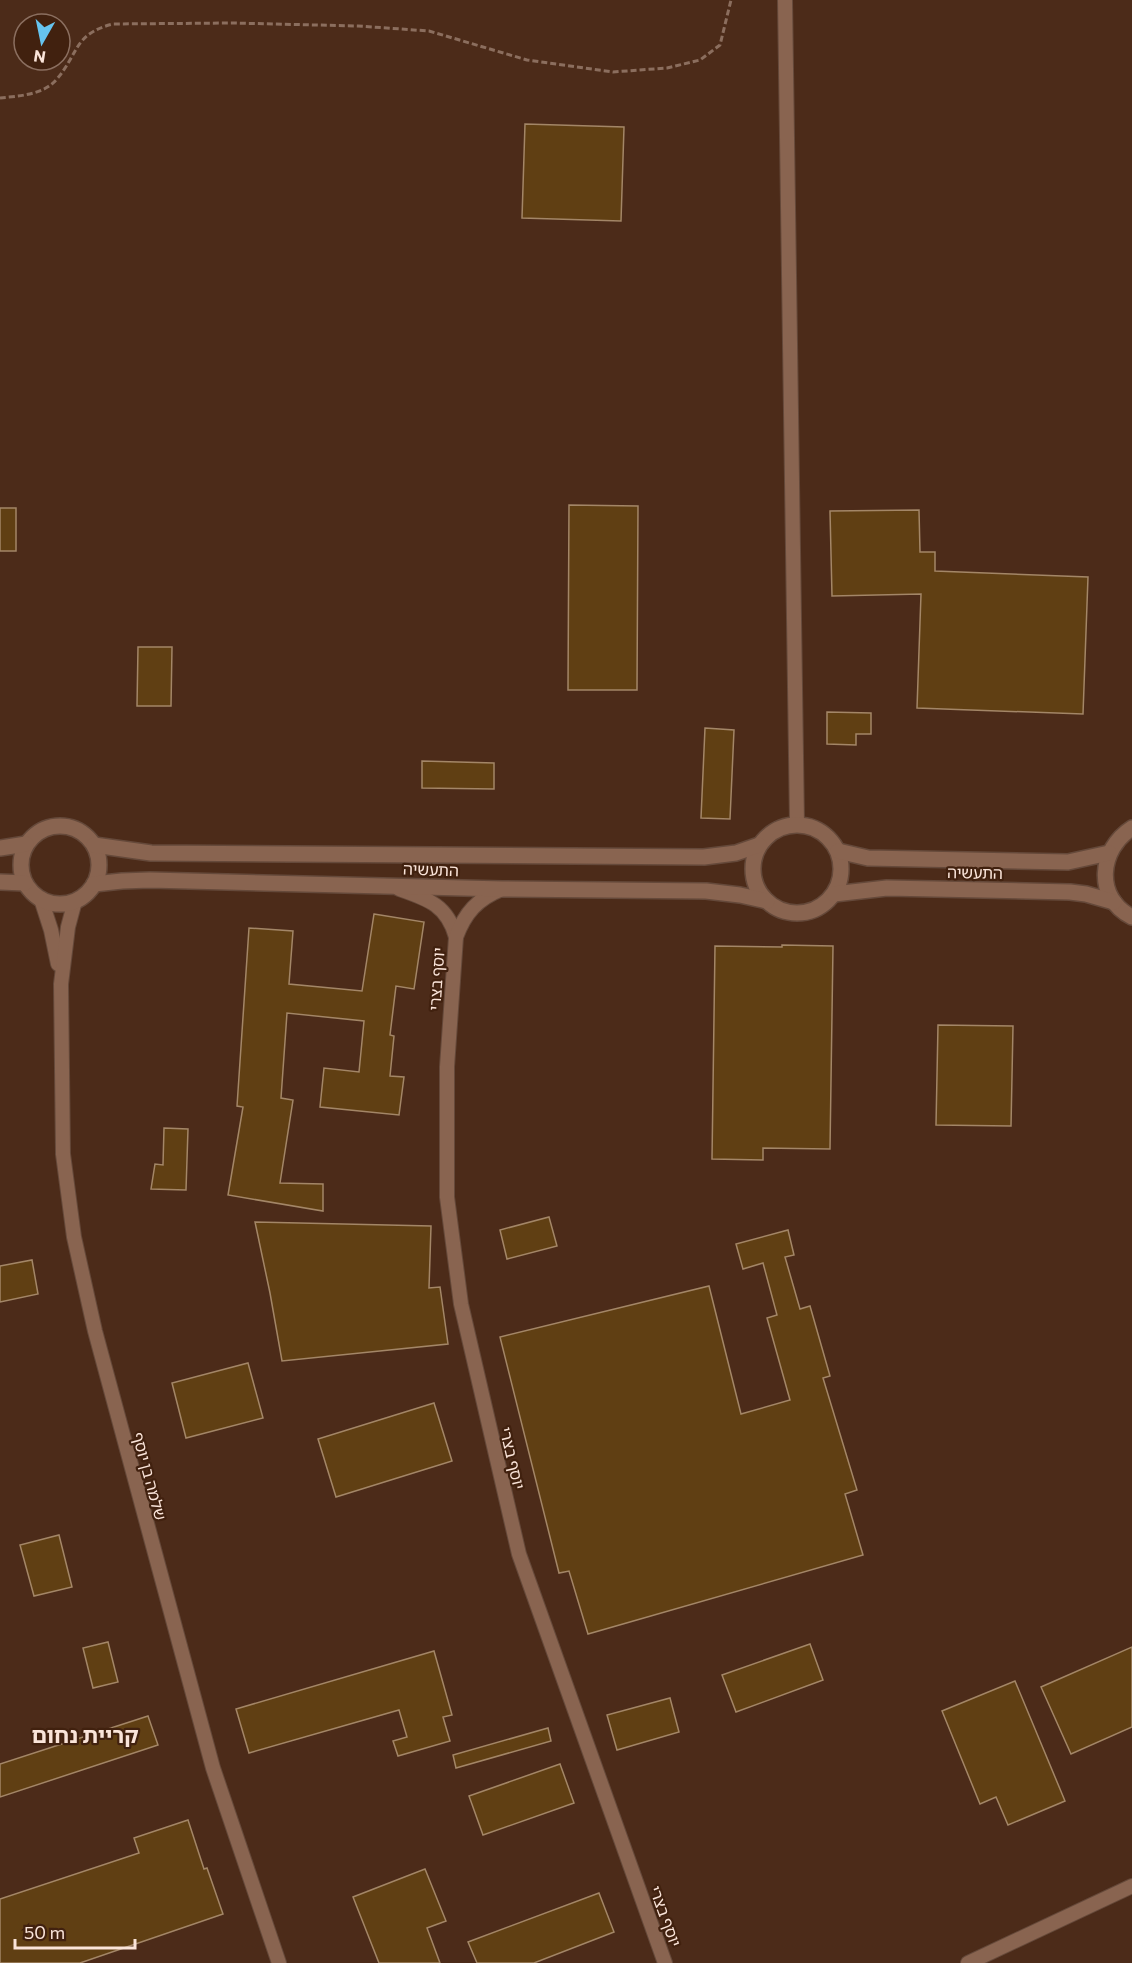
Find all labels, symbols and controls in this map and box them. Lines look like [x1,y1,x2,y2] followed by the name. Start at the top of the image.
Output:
[12,12,72,72] north arrow
[32,47,47,68] text: N
[403,859,459,879] street label: התעשיה
[947,862,1003,882] street label: התעשיה
[424,947,448,1011] street label: יוסף בצרי
[497,1425,529,1491] street label: יוסף בצרי
[129,1430,171,1522] street label: שלמה בן יוסף
[31,1721,139,1748] district label: קריית נחום
[646,1883,686,1949] street label: יוסף בצרי
[15,1912,135,1950] scale bar
[24,1921,65,1943] text: 50 m

